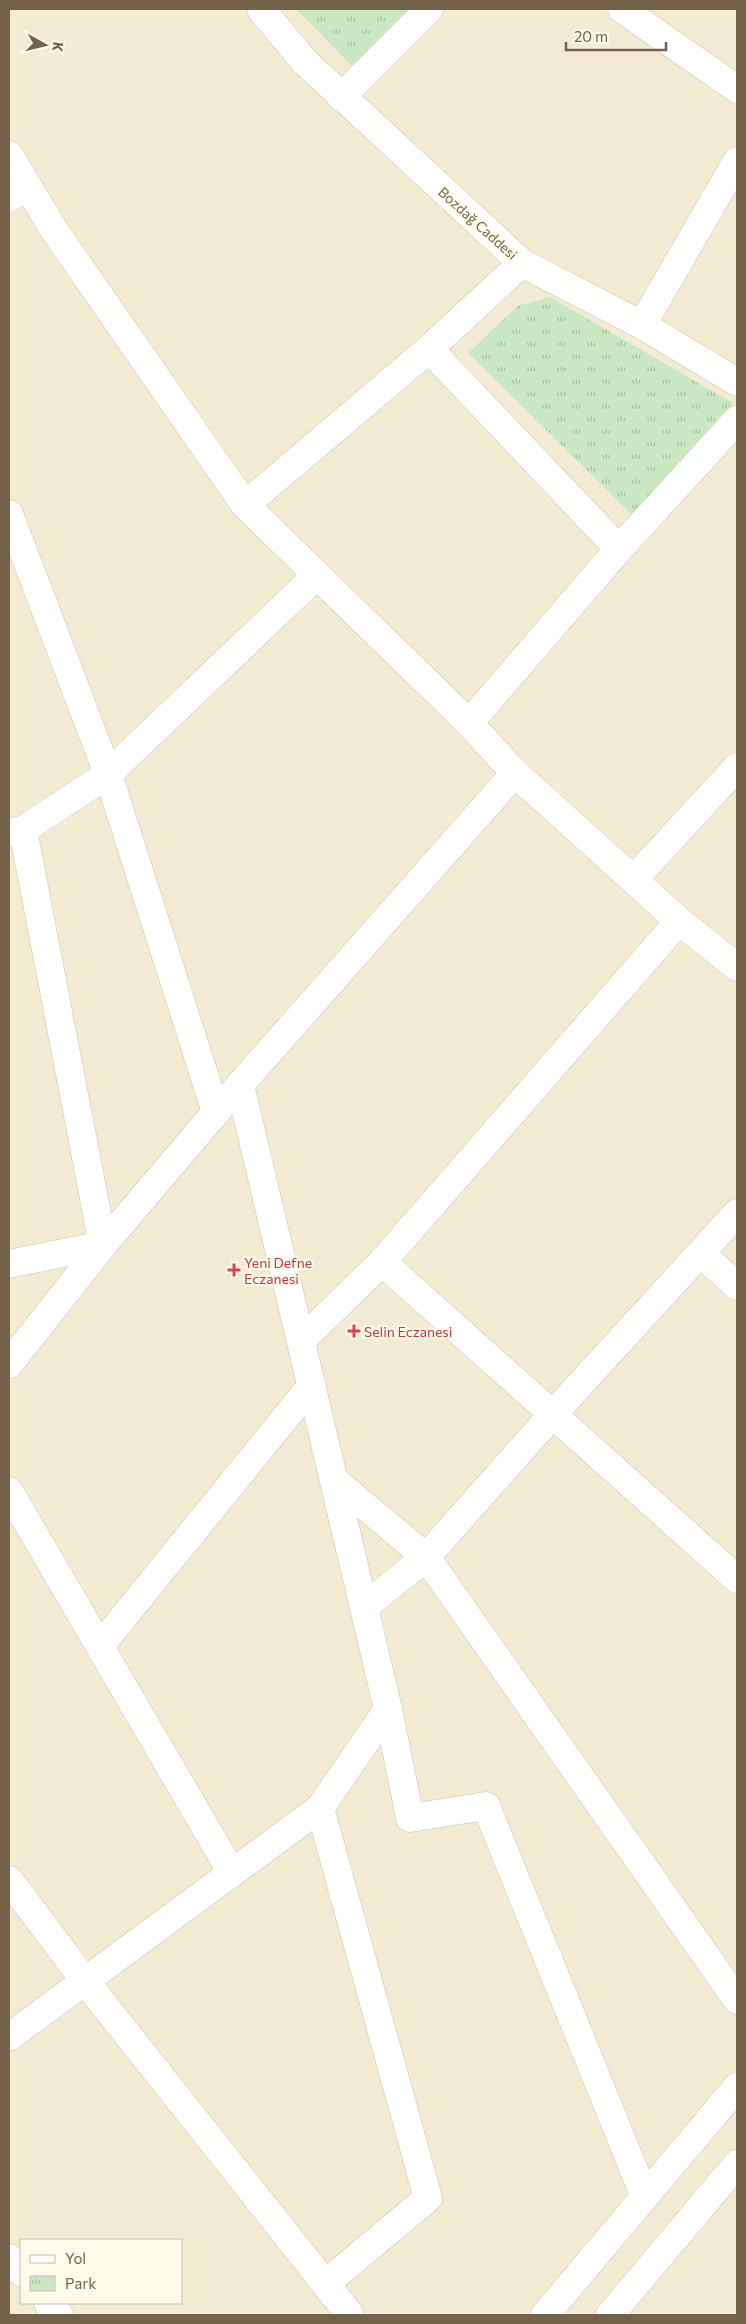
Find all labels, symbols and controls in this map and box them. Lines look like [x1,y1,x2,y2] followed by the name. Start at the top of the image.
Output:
[20,20,70,70] north arrow
[566,20,666,52] scale bar
[574,27,608,45] text: 20 m
[49,41,67,53] text: K
[435,183,521,263] street label: Bozdağ Caddesi
[244,1254,312,1287] place label: Yeni Defne Eczanesi
[228,1264,240,1276] marker: Yeni Defne Eczanesi
[364,1323,452,1340] place label: Selin Eczanesi
[348,1325,360,1337] marker: Selin Eczanesi
[20,2239,182,2304] legend
[65,2249,86,2267] text: Yol
[65,2274,96,2292] text: Park

